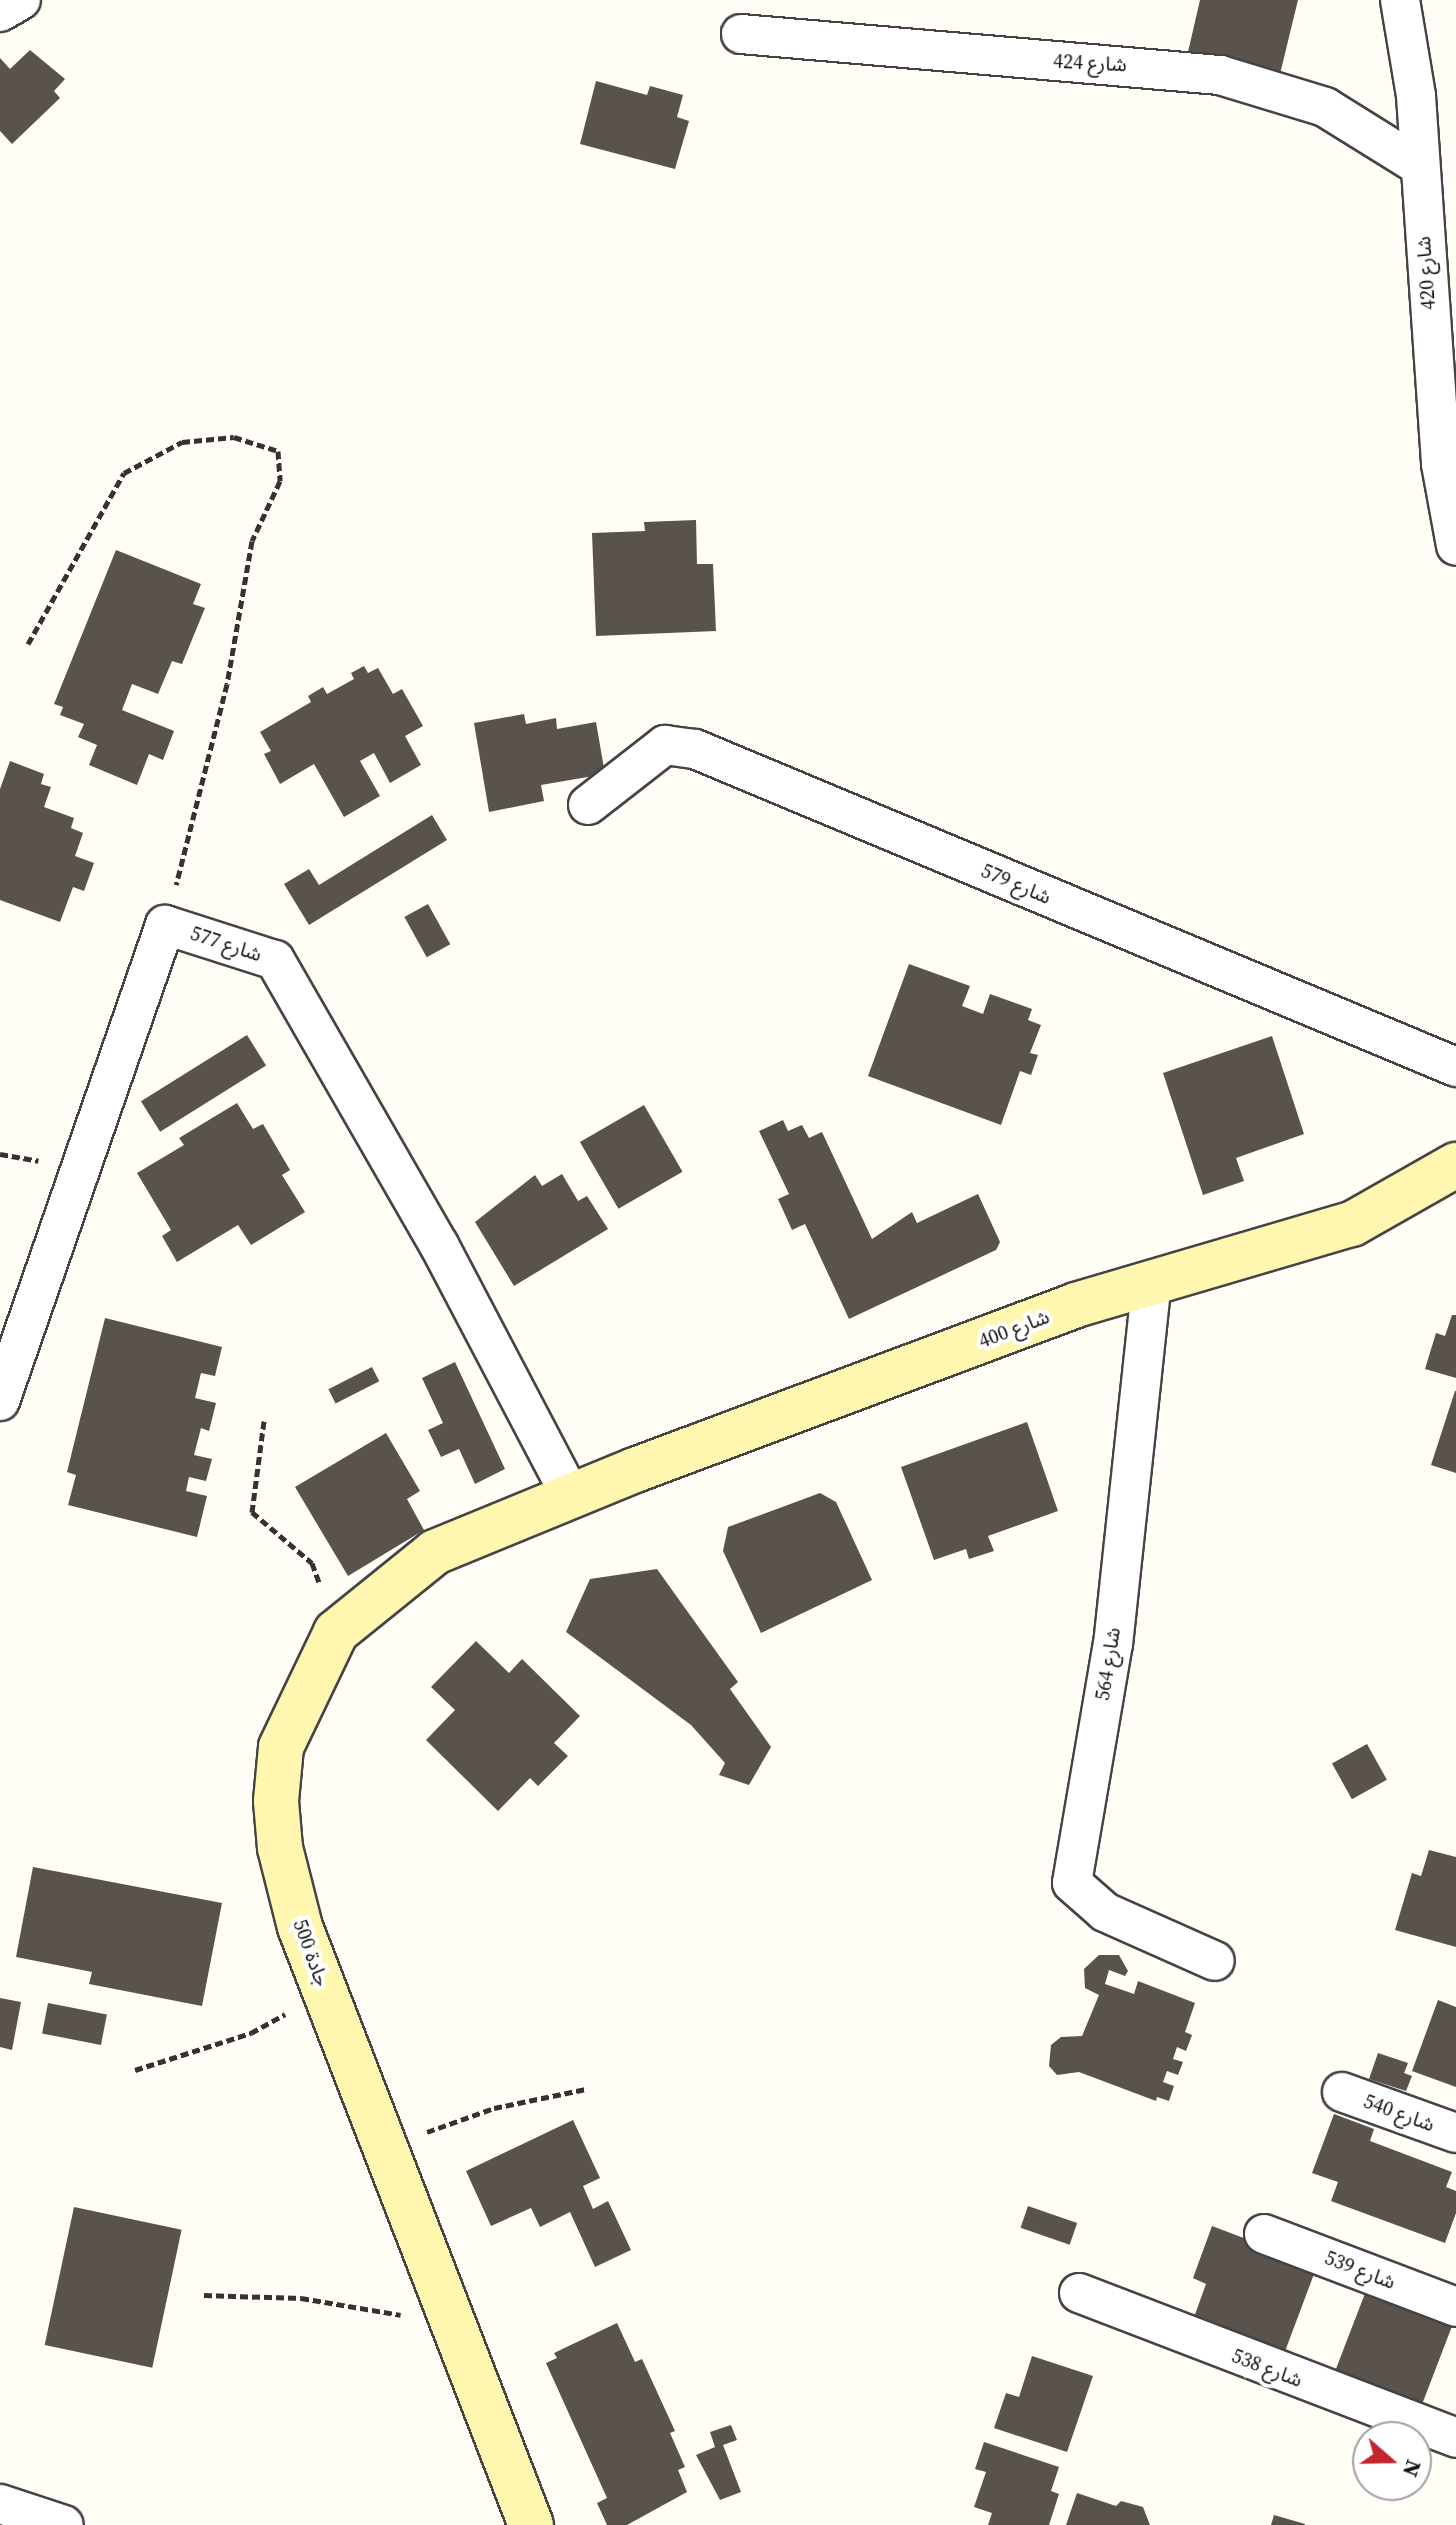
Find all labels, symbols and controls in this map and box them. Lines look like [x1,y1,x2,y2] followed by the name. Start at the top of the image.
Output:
[1053,49,1127,77] street label: شارع 424
[1411,235,1441,311] street label: شارع 420
[977,859,1055,909] street label: شارع 579
[187,921,265,967] street label: شارع 577
[975,1305,1053,1353] street label: شارع 400
[1090,1626,1126,1702] street label: شارع 564
[288,1916,334,1990] street label: جادة 500
[1360,2089,1438,2137] street label: شارع 540
[1321,2246,1399,2294] street label: شارع 539
[1228,2344,1306,2392] street label: شارع 538
[1352,2421,1432,2501] north arrow
[1396,2456,1430,2481] text: N

